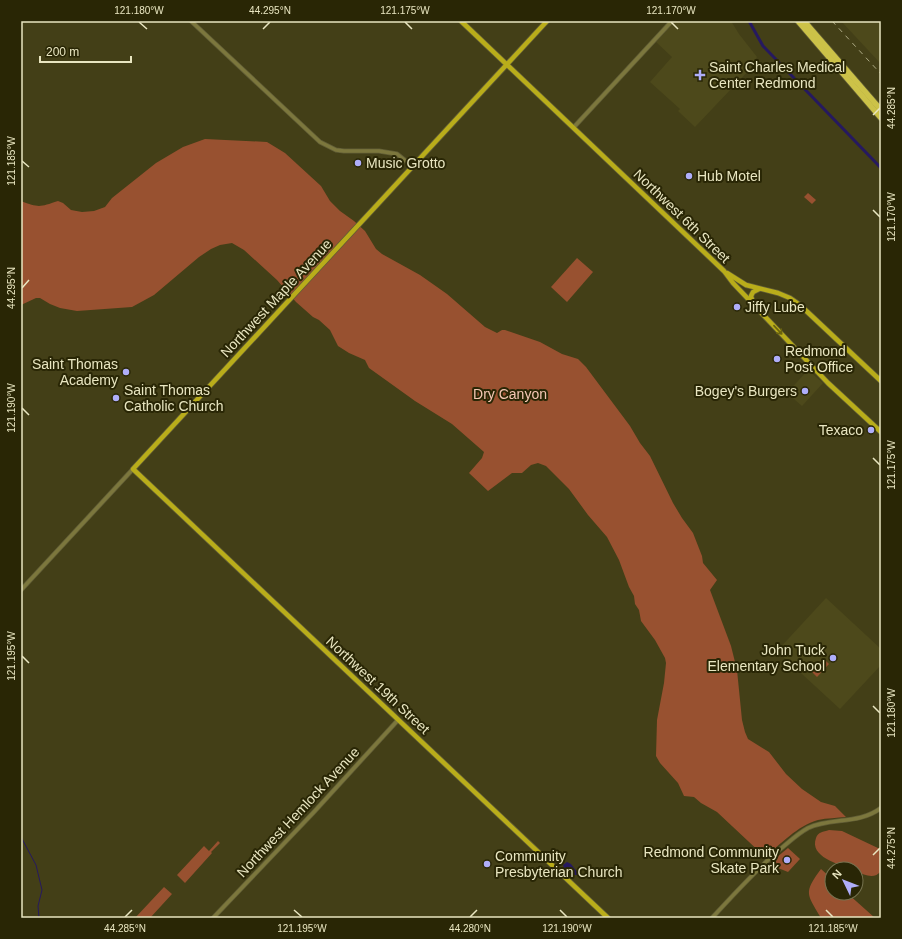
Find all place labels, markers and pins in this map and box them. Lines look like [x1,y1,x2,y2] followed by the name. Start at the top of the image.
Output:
[709,59,845,91] place label: Saint Charles Medical Center Redmond
[694,69,706,81] marker: Saint Charles Medical Center Redmond
[366,155,446,171] place label: Music Grotto
[353,158,363,168] marker: Music Grotto
[697,168,761,184] place label: Hub Motel
[684,171,694,181] marker: Hub Motel
[745,299,805,315] place label: Jiffy Lube
[732,302,742,312] marker: Jiffy Lube
[785,343,853,375] place label: Redmond Post Office
[772,354,782,364] marker: Redmond Post Office
[32,356,118,388] place label: Saint Thomas Academy
[121,367,131,377] marker: Saint Thomas Academy
[124,382,224,414] place label: Saint Thomas Catholic Church
[695,383,797,399] place label: Bogey's Burgers
[800,386,810,396] marker: Bogey's Burgers
[111,393,121,403] marker: Saint Thomas Catholic Church
[819,422,863,438] place label: Texaco
[866,425,876,435] marker: Texaco
[707,642,826,674] place label: John Tuck Elementary School
[828,653,838,663] marker: John Tuck Elementary School
[644,844,780,876] place label: Redmond Community Skate Park
[495,848,623,880] place label: Community Presbyterian Church
[782,855,792,865] marker: Redmond Community Skate Park
[482,859,492,869] marker: Community Presbyterian Church

